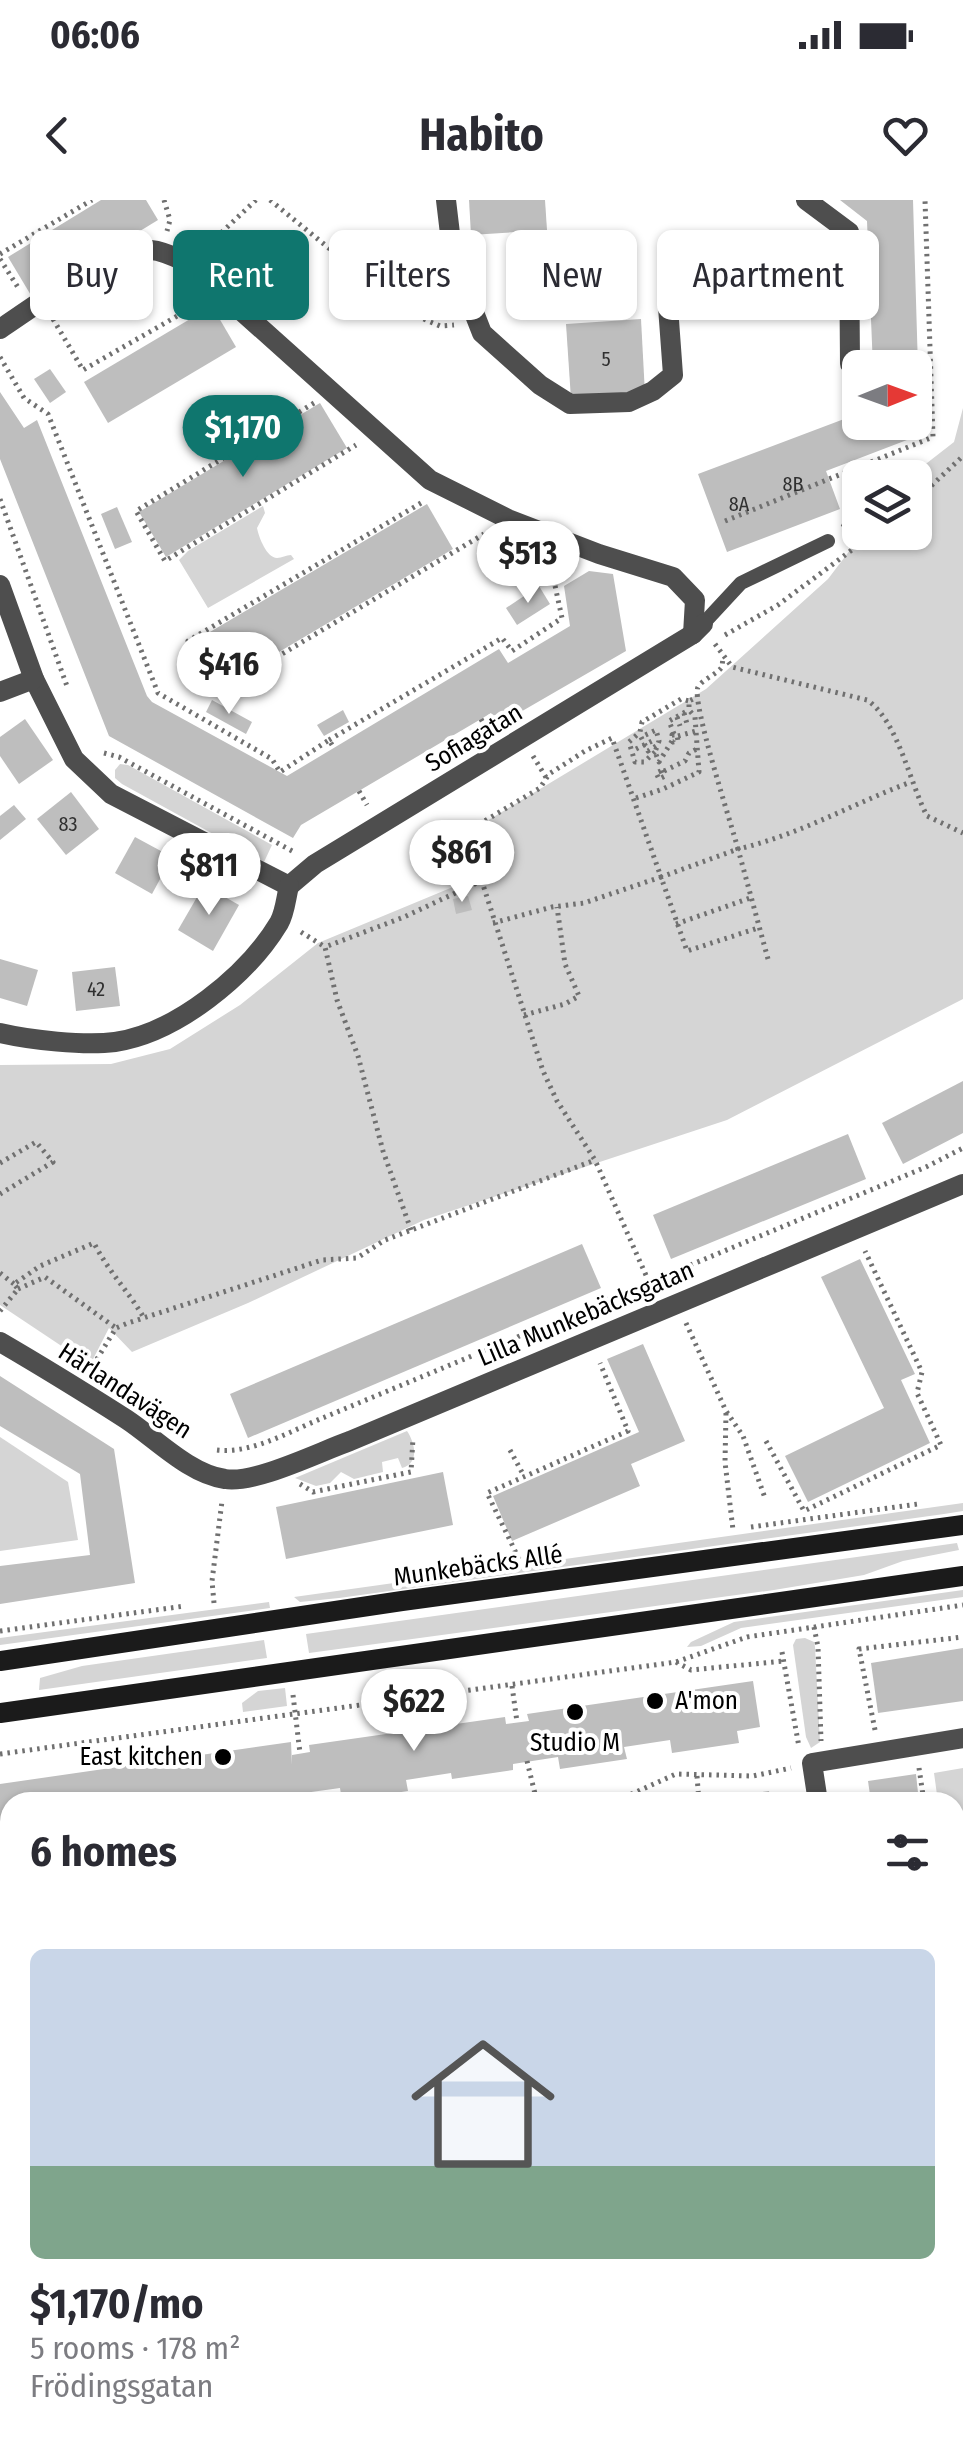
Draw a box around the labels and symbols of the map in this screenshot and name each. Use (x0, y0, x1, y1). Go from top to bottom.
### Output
house number: 5 (601, 347, 611, 371)
north arrow (842, 350, 932, 440)
pin: $1,170 (162, 395, 324, 480)
house number: 8B (783, 472, 804, 496)
house number: 8A (729, 492, 750, 516)
pin: $513 (469, 521, 587, 606)
pin: $416 (170, 632, 288, 717)
street label: Sofiagatan (420, 697, 528, 779)
house number: 83 (58, 812, 78, 836)
pin: $861 (403, 820, 521, 905)
pin: $811 (150, 833, 268, 918)
house number: 42 (87, 977, 105, 1001)
street label: Lilla Munkebäcksgatan (474, 1255, 698, 1373)
street label: Härlandavägen (53, 1337, 197, 1445)
street label: Munkebäcks Allé (391, 1539, 565, 1593)
pin: $622 (355, 1669, 473, 1754)
place label: A'mon (675, 1686, 738, 1716)
marker: A'mon (644, 1690, 666, 1712)
marker: Studio M (564, 1701, 586, 1723)
place label: Studio M (530, 1728, 620, 1758)
place label: East kitchen (80, 1742, 203, 1772)
marker: East kitchen (212, 1746, 234, 1768)

